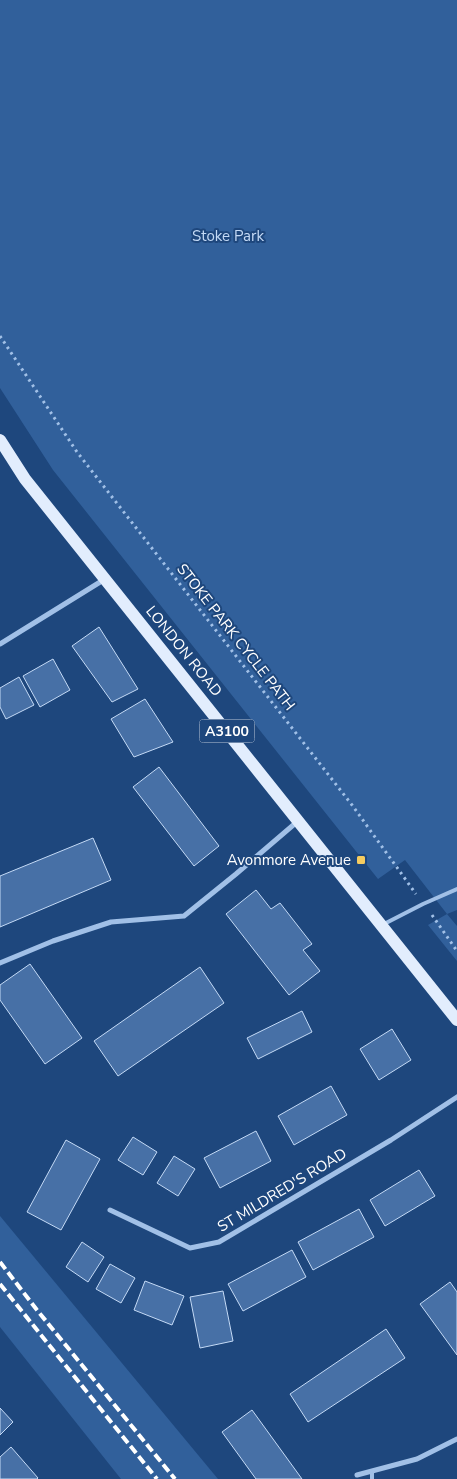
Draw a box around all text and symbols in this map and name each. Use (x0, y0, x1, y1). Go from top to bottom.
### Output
park label: Stoke Park (192, 226, 264, 246)
street label: STOKE PARK CYCLE PATH (172, 559, 300, 715)
street label: LONDON ROAD (141, 602, 227, 700)
road number: A3100 (200, 719, 254, 742)
place label: Avonmore Avenue (227, 850, 351, 870)
marker: Avonmore Avenue (355, 854, 367, 866)
street label: ST MILDRED'S ROAD (214, 1143, 350, 1237)

